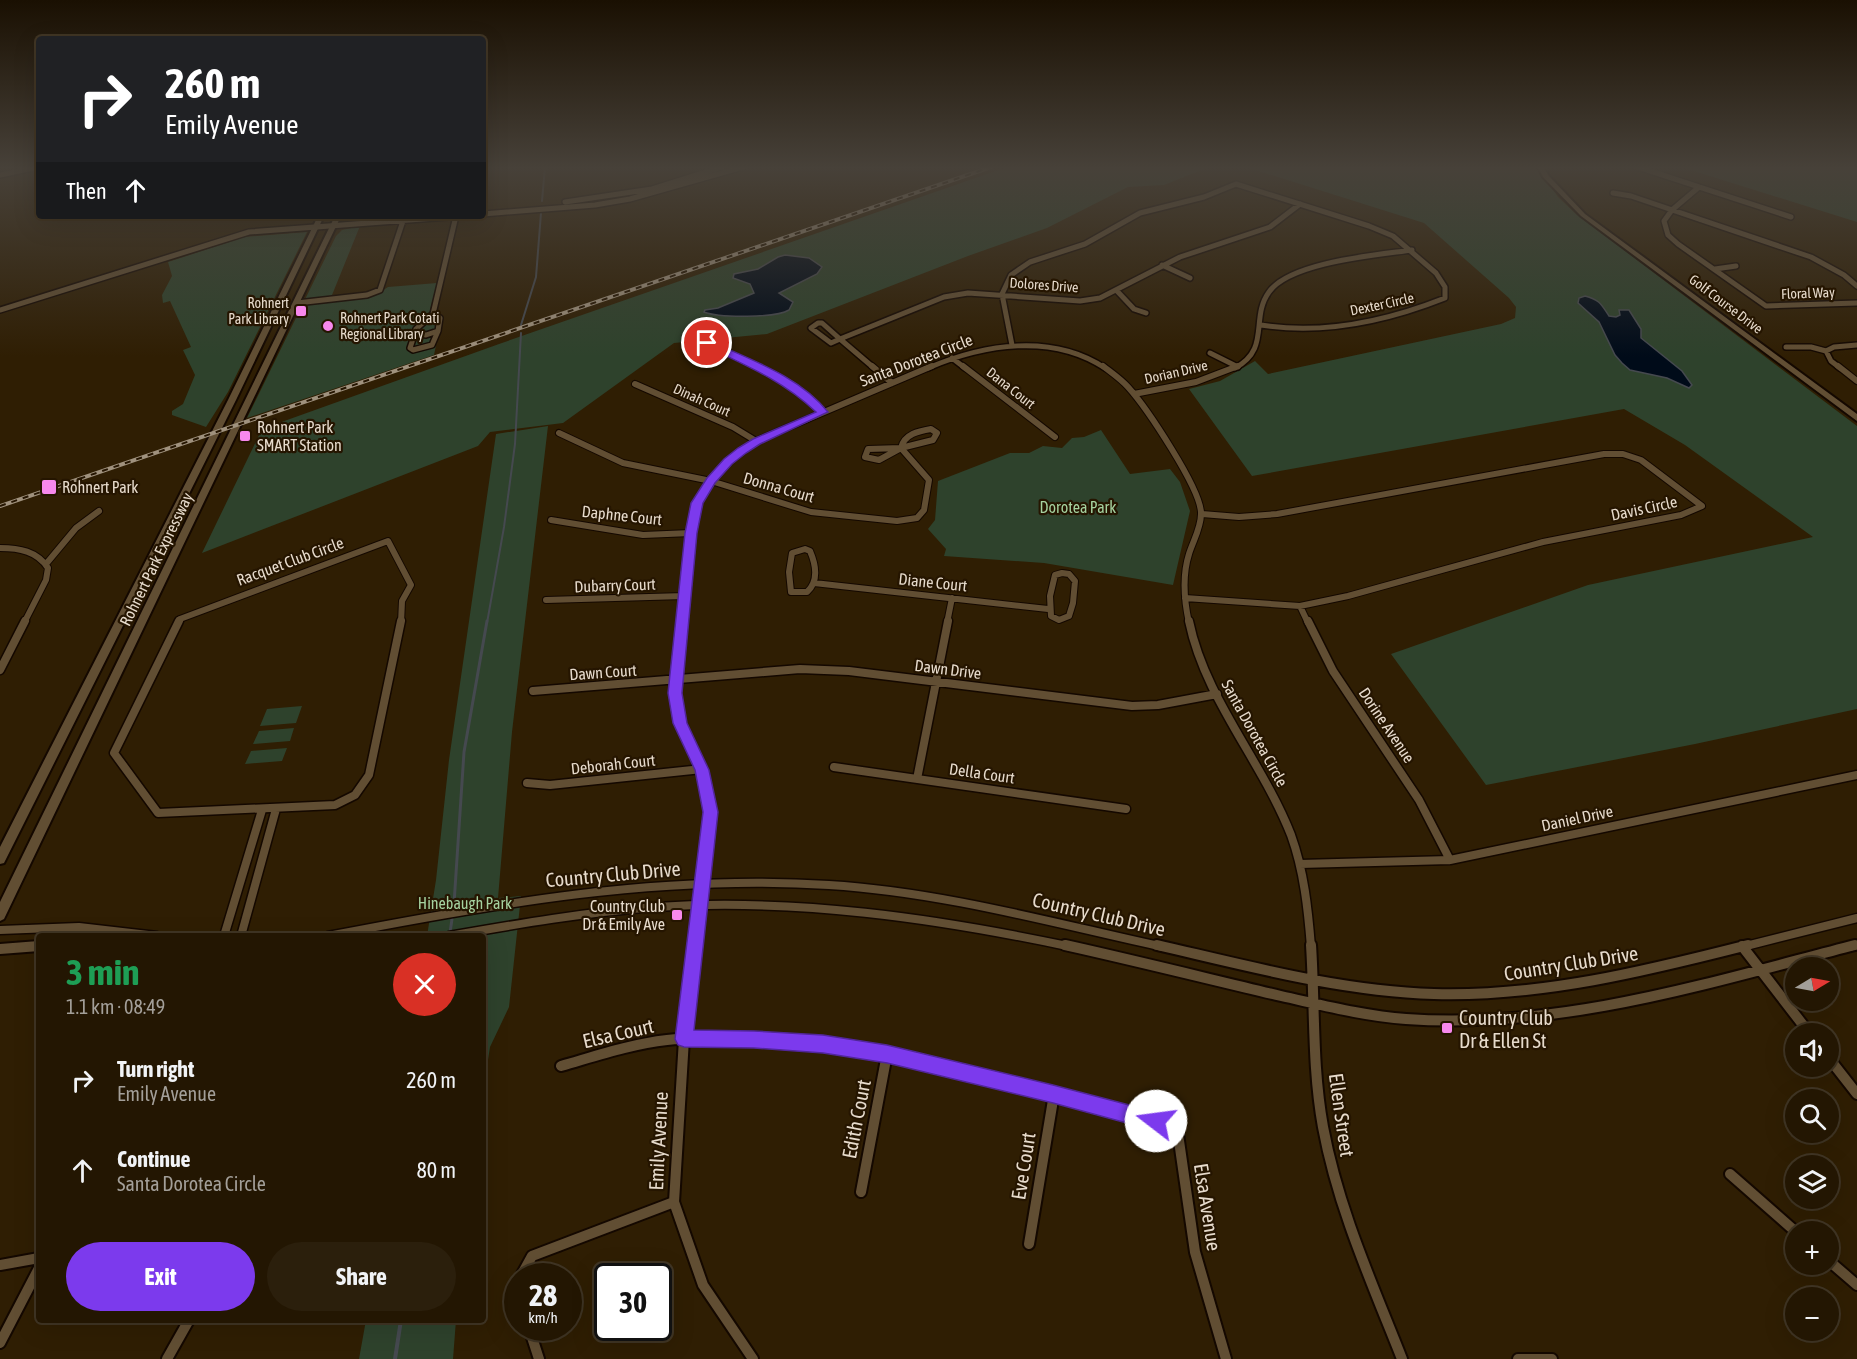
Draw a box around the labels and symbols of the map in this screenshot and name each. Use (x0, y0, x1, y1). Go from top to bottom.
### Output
street label: Golf Course Drive (1686, 271, 1766, 337)
street label: Dolores Drive (1009, 275, 1079, 295)
street label: Floral Way (1781, 284, 1835, 302)
street label: Dexter Circle (1349, 289, 1415, 319)
place label: Rohnert Park Library (228, 295, 289, 327)
marker: Rohnert Park Library (294, 304, 308, 318)
place label: Rohnert Park Cotati Regional Library (340, 310, 439, 342)
pin (681, 317, 732, 368)
marker: Rohnert Park Cotati Regional Library (321, 319, 335, 333)
street label: Santa Dorotea Circle (857, 330, 975, 390)
street label: Dorian Drive (1143, 357, 1209, 387)
street label: Dana Court (984, 364, 1038, 412)
street label: Dinah Court (671, 380, 733, 420)
place label: Rohnert Park SMART Station (257, 418, 342, 454)
marker: Rohnert Park SMART Station (238, 429, 252, 443)
street label: Donna Court (741, 468, 817, 506)
marker: Rohnert Park (40, 478, 58, 496)
place label: Rohnert Park (62, 478, 138, 496)
street label: Rohnert Park Expressway (116, 489, 197, 629)
street label: Davis Circle (1609, 492, 1679, 524)
park label: Dorotea Park (1040, 498, 1116, 516)
street label: Daphne Court (581, 502, 663, 529)
street label: Racquet Club Circle (234, 533, 346, 590)
street label: Diane Court (898, 569, 969, 595)
street label: Dubarry Court (574, 575, 656, 596)
street label: Dawn Drive (914, 656, 982, 682)
street label: Dawn Court (569, 661, 638, 683)
street label: Santa Dorotea Circle (1218, 677, 1292, 789)
street label: Dorine Avenue (1355, 684, 1419, 766)
street label: Deborah Court (570, 751, 656, 777)
street label: Della Court (948, 759, 1016, 787)
street label: Daniel Drive (1540, 802, 1614, 834)
street label: Country Club Drive (545, 857, 681, 891)
street label: Country Club Drive (1030, 888, 1168, 940)
park label: Hinebaugh Park (418, 894, 512, 913)
place label: Country Club Dr & Emily Ave (582, 897, 665, 934)
marker: Country Club Dr & Emily Ave (670, 908, 684, 922)
street label: Country Club Drive (1502, 941, 1640, 985)
north arrow (1785, 957, 1839, 1011)
place label: Country Club Dr & Ellen St (1459, 1006, 1553, 1052)
street label: Elsa Court (580, 1014, 656, 1052)
marker: Country Club Dr & Ellen St (1440, 1021, 1454, 1035)
street label: Ellen Street (1325, 1072, 1359, 1159)
street label: Edith Court (837, 1077, 875, 1161)
position arrow (1124, 1089, 1188, 1153)
street label: Emily Avenue (644, 1091, 672, 1191)
street label: Eve Court (1006, 1130, 1040, 1201)
street label: Elsa Avenue (1190, 1162, 1226, 1252)
speed limit sign: 30 (594, 1263, 672, 1341)

